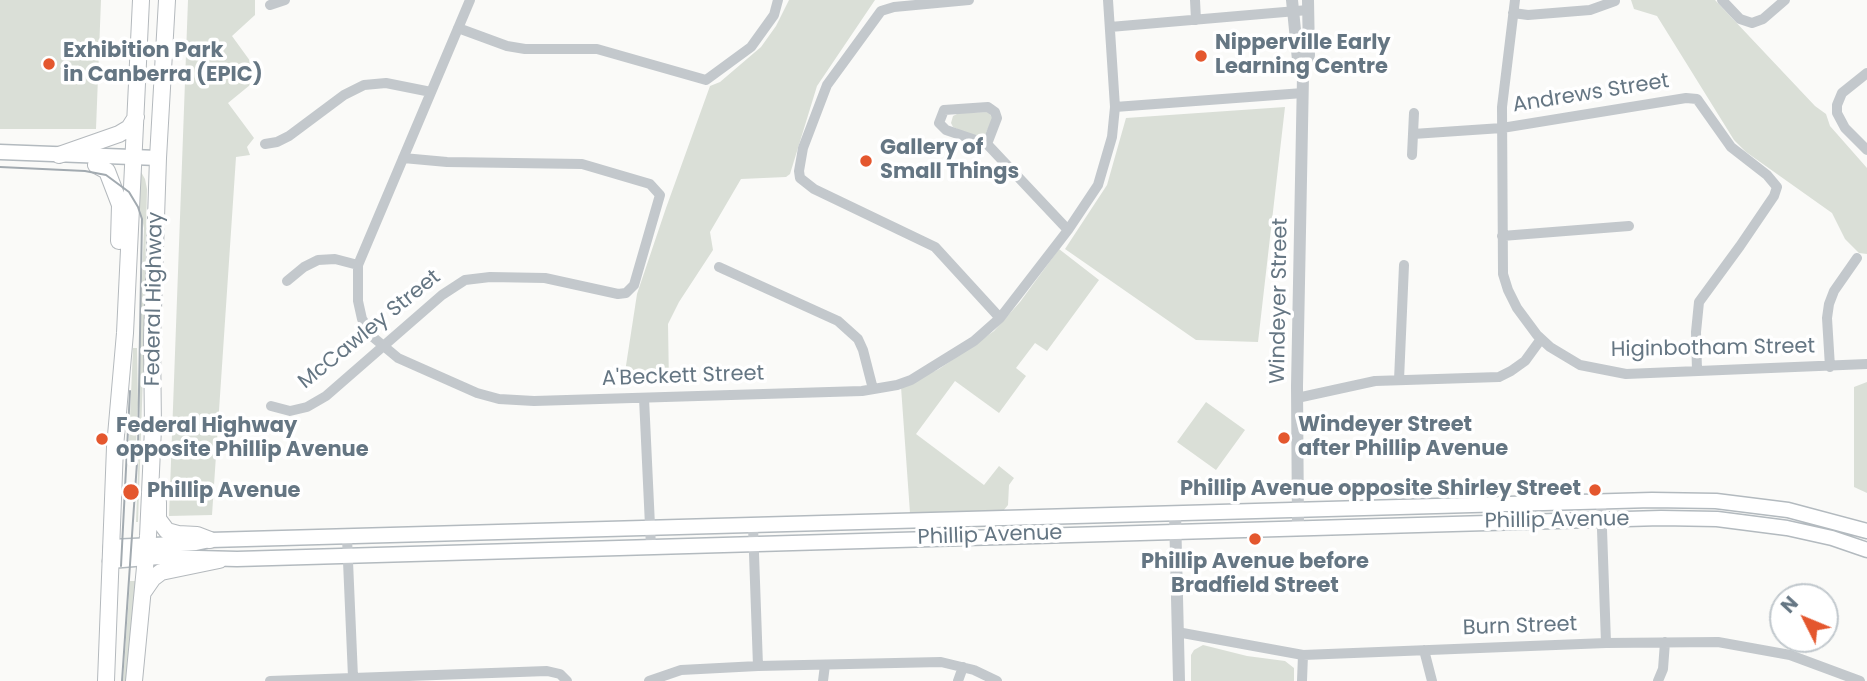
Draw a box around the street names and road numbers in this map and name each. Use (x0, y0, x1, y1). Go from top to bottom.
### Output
street label: Andrews Street (1511, 69, 1671, 119)
street label: Federal Highway (141, 212, 169, 386)
street label: Windeyer Street (1266, 218, 1294, 384)
street label: McCawley Street (294, 265, 446, 395)
street label: Higinbotham Street (1611, 335, 1815, 363)
street label: A'Beckett Street (601, 362, 765, 392)
street label: Phillip Avenue (1484, 507, 1630, 535)
street label: Phillip Avenue (917, 521, 1063, 551)
street label: Burn Street (1462, 612, 1578, 642)

